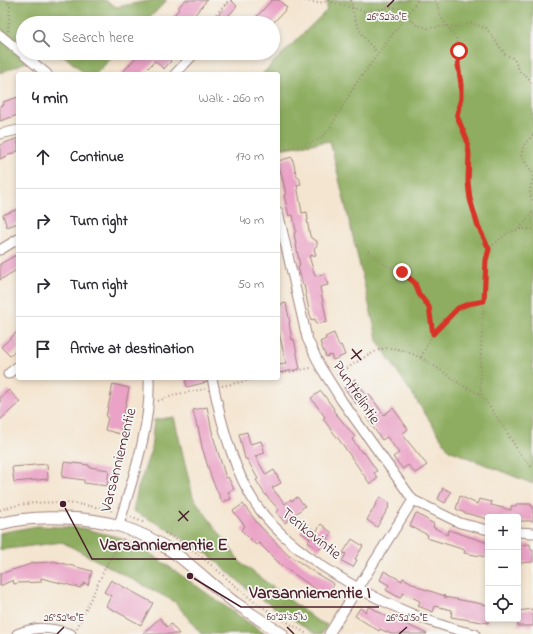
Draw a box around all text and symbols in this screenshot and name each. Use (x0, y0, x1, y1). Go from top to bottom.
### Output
text: 26°52'30"E (367, 10, 407, 25)
search box (16, 16, 280, 60)
icon: search (30, 27, 52, 49)
text: Search here (62, 27, 134, 49)
route start (450, 42, 468, 60)
text: 4 min (32, 86, 68, 111)
text: Walk · 260 m (199, 89, 264, 108)
icon: ahead (32, 146, 54, 168)
text: Continue (70, 146, 124, 168)
text: 170 m (236, 147, 264, 166)
icon: right (32, 210, 54, 232)
text: Turn right (70, 210, 128, 232)
text: 40 m (240, 211, 264, 230)
route end (393, 263, 411, 281)
icon: right (32, 274, 54, 296)
text: Turn right (70, 274, 128, 296)
text: 50 m (238, 275, 264, 294)
icon: arrive (32, 338, 54, 360)
text: Arrive at destination (70, 338, 194, 360)
street label: Punttelintie (326, 356, 387, 430)
street label: Varsanniementie (94, 405, 144, 516)
street label: Terikovintie (276, 502, 347, 566)
map controls (485, 514, 521, 622)
button: + (485, 514, 521, 550)
callout: Varsanniementie E (92, 530, 236, 559)
text: Varsanniementie E (99, 533, 228, 558)
button: − (485, 550, 521, 586)
callout: Varsanniementie I (241, 578, 379, 607)
text: Varsanniementie I (248, 581, 371, 606)
button: locate (485, 586, 521, 622)
text: 60°27'35"N (267, 610, 307, 625)
text: 26°52'40"E (44, 611, 84, 626)
text: 26°52'50"E (386, 611, 428, 626)

